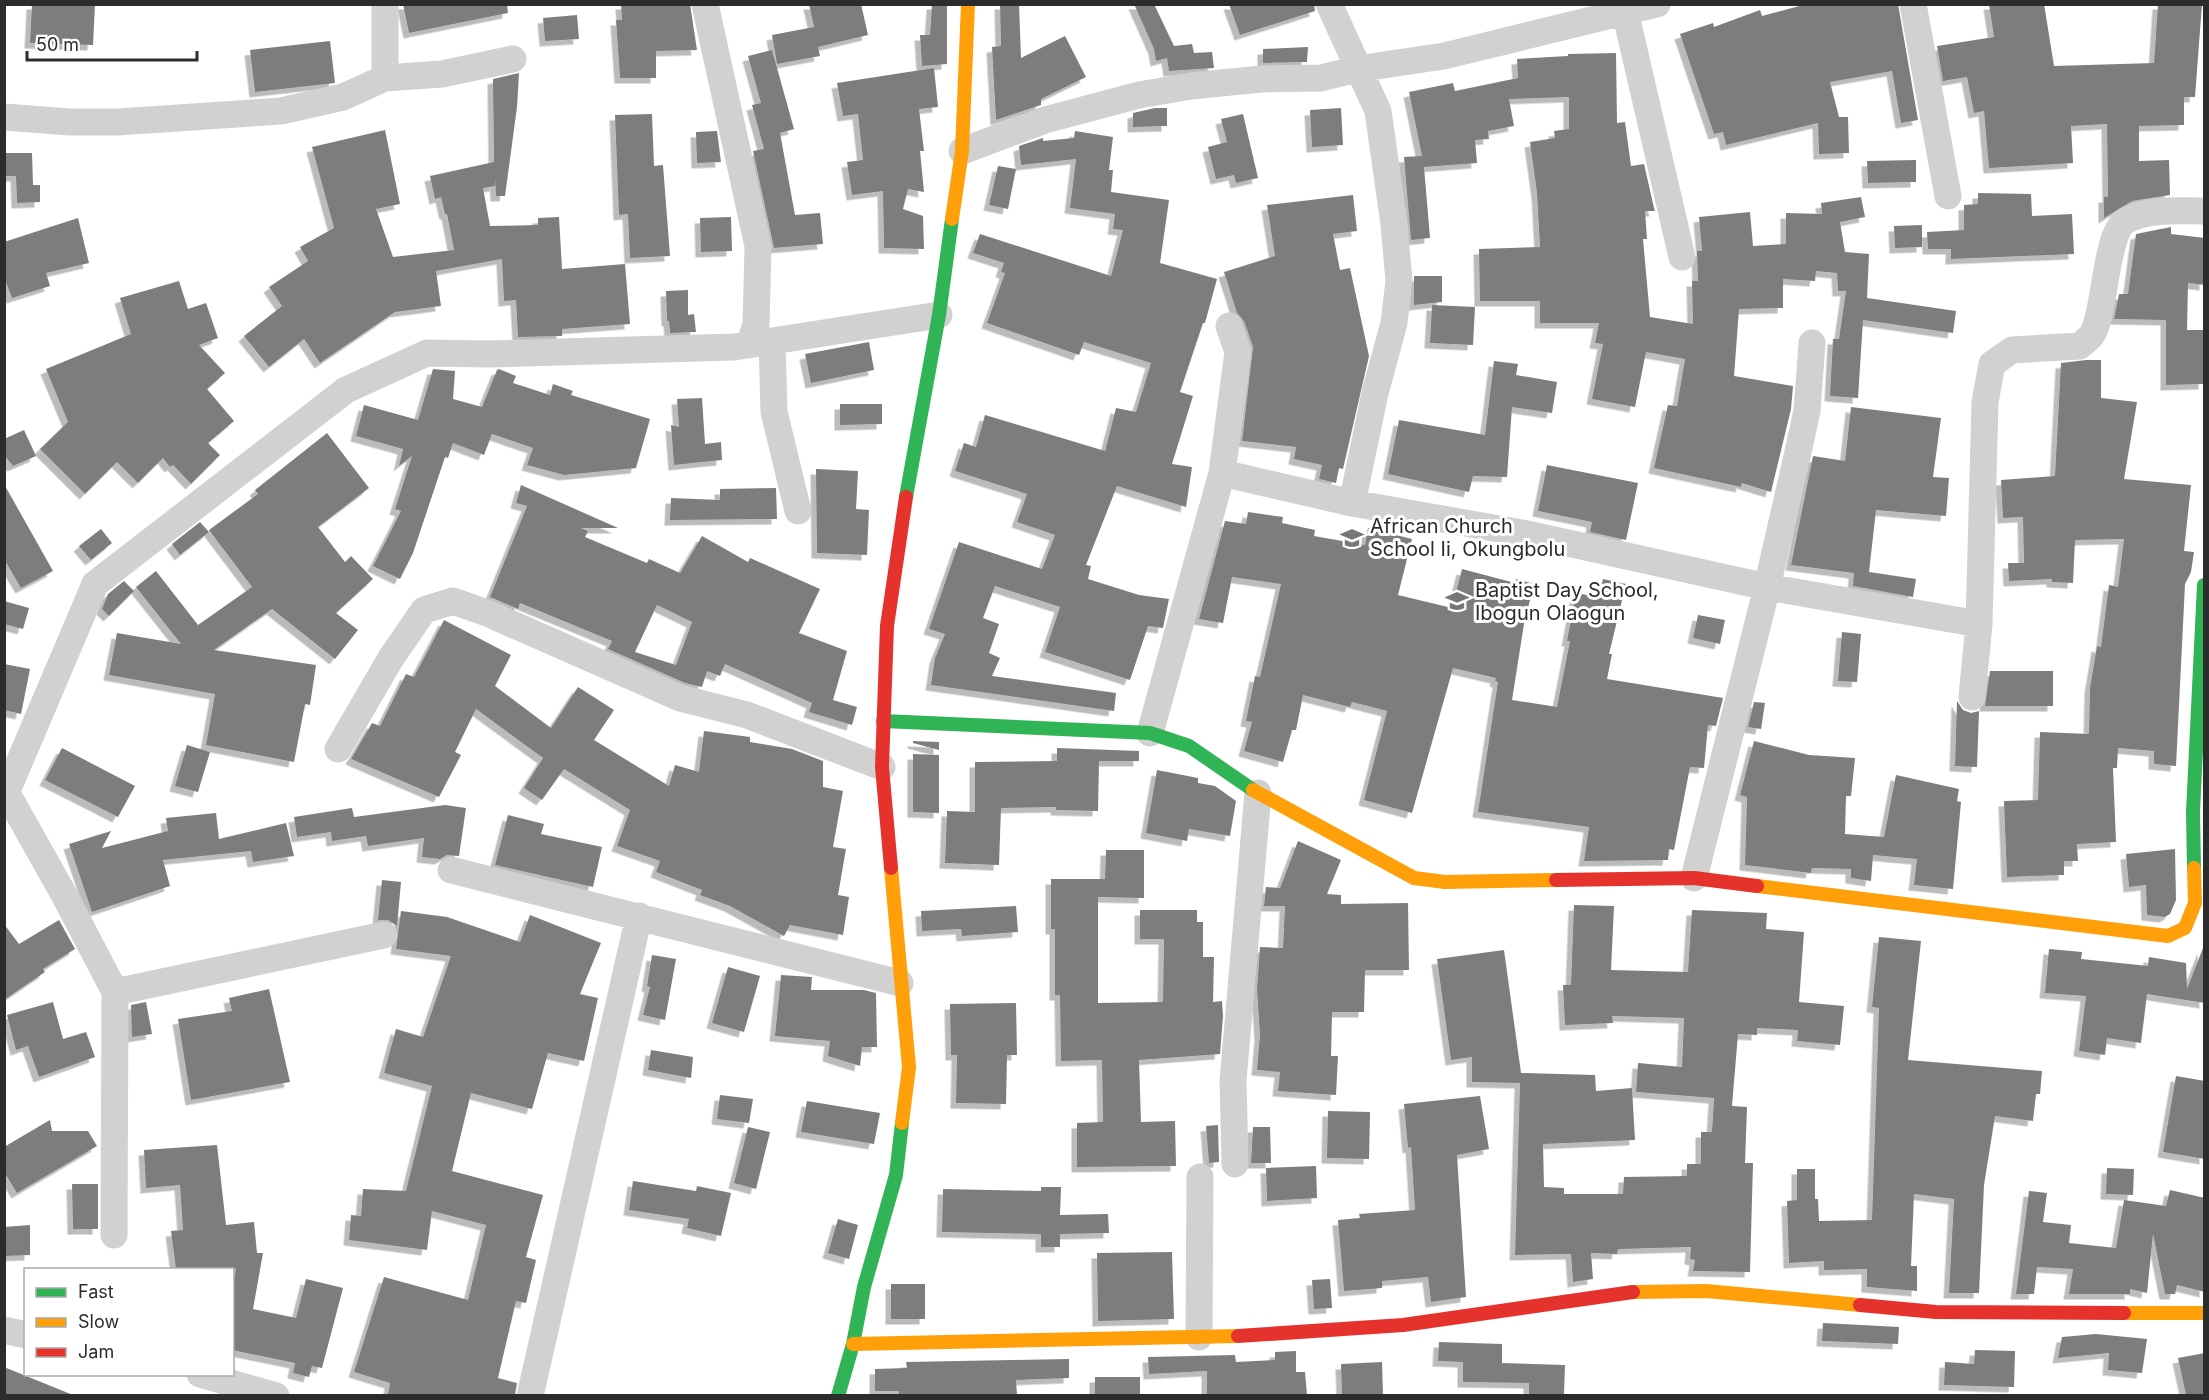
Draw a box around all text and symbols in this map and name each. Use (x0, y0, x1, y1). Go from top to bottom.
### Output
scale bar (27, 24, 196, 62)
text: 50 m (36, 34, 79, 55)
place label: African Church School Ii, Okungbolu (1370, 514, 1565, 561)
school or university icon: African Church School Ii, Okungbolu (1339, 525, 1365, 551)
place label: Baptist Day School, Ibogun Olaogun (1475, 578, 1659, 625)
school or university icon: Baptist Day School, Ibogun Olaogun (1444, 588, 1470, 614)
legend (24, 1268, 234, 1376)
text: Fast (78, 1281, 114, 1302)
text: Slow (78, 1311, 119, 1332)
text: Jam (78, 1341, 114, 1362)

